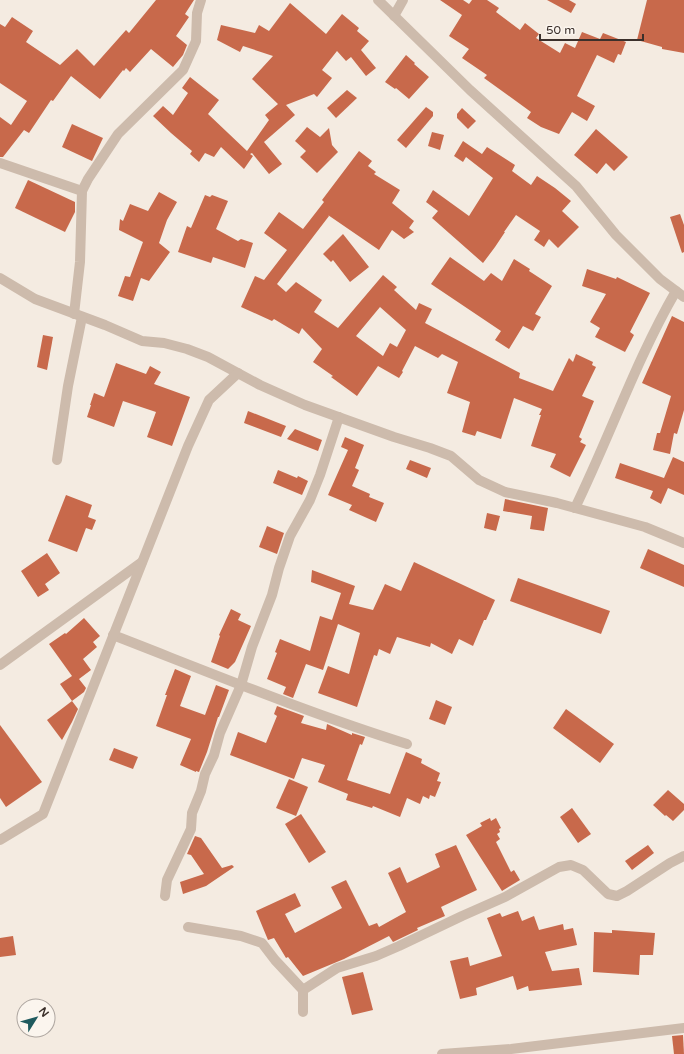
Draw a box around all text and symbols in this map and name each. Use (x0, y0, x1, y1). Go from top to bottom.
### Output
scale bar (540, 16, 643, 42)
text: 50 m (546, 23, 575, 37)
north arrow (16, 998, 56, 1038)
text: N (36, 1005, 51, 1020)

